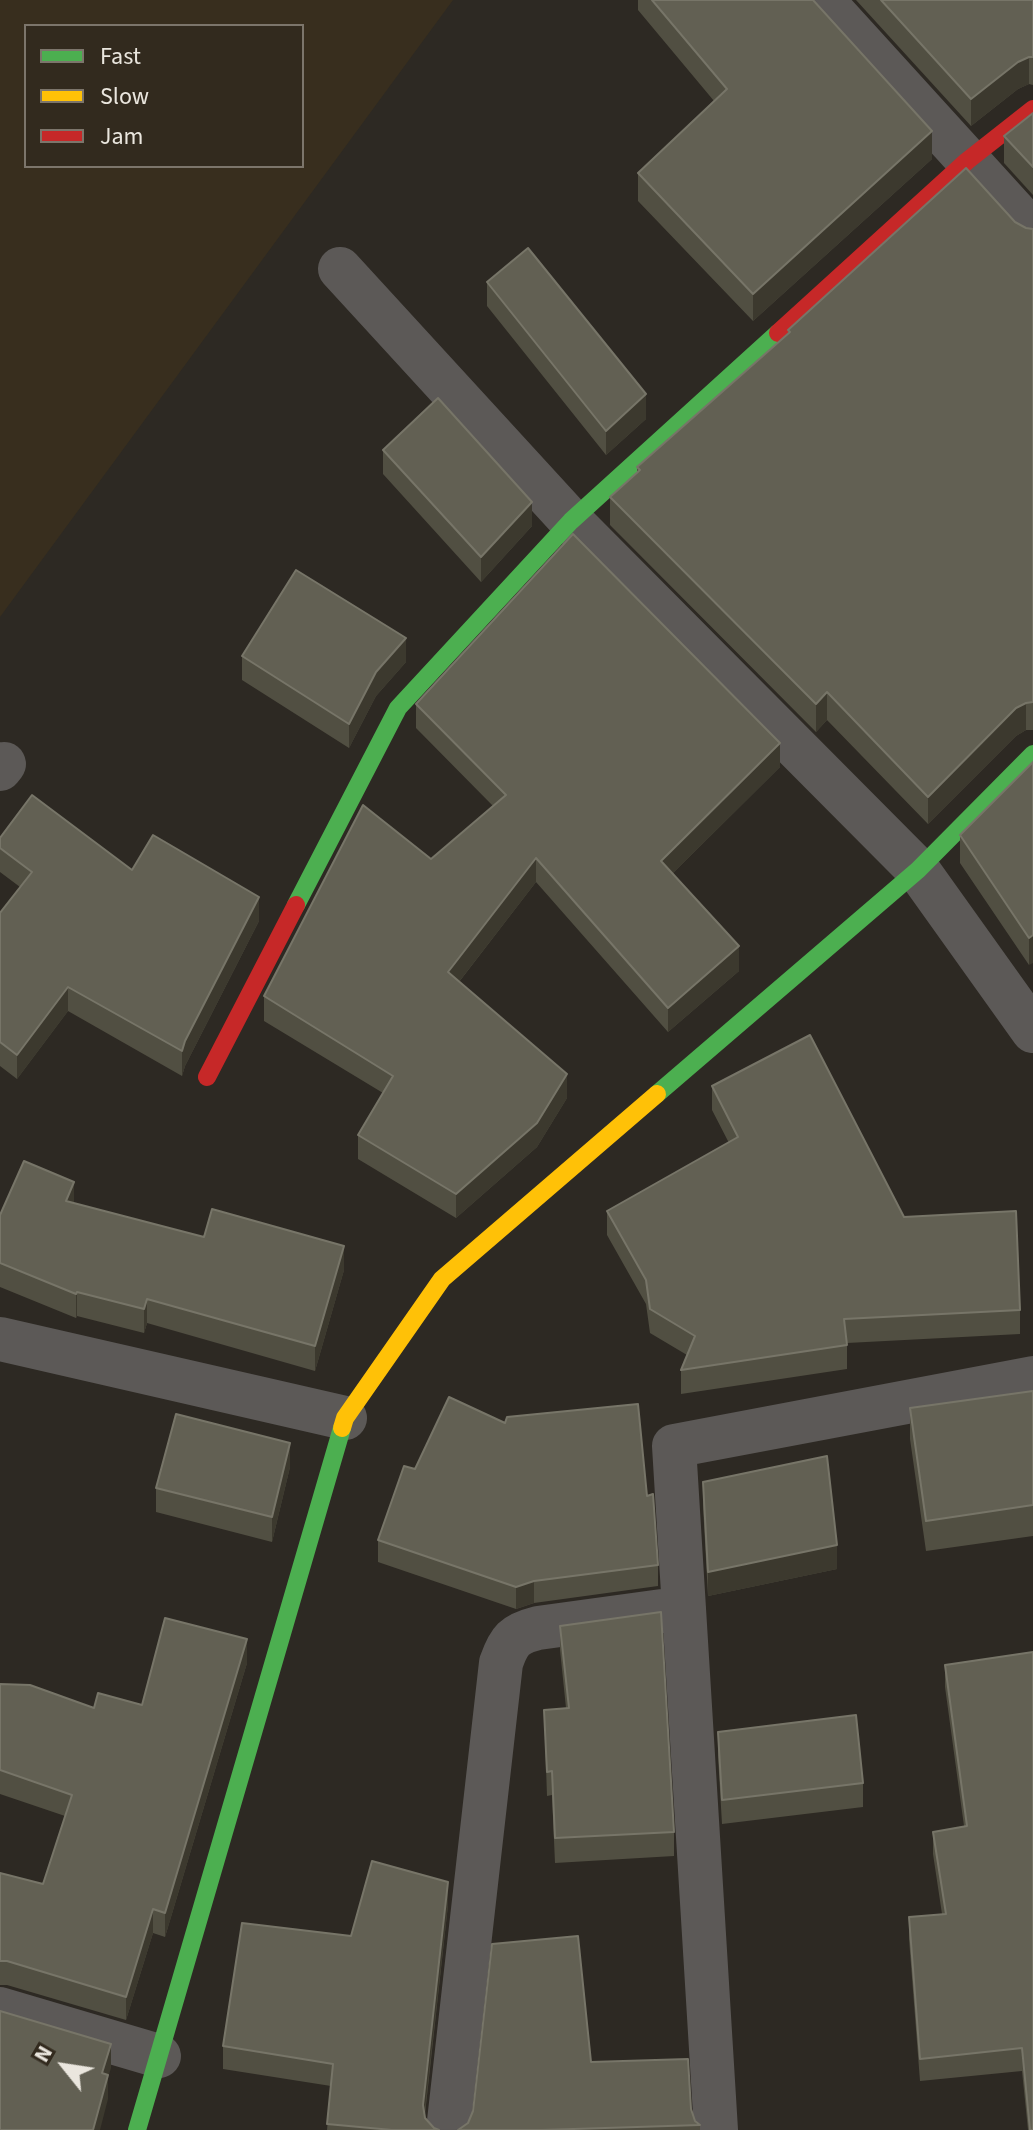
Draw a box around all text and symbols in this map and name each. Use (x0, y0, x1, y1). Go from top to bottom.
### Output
legend (24, 24, 304, 168)
text: Fast (100, 39, 141, 74)
text: Slow (100, 79, 149, 114)
text: Jam (100, 119, 144, 154)
north arrow (24, 2026, 104, 2106)
text: N (26, 2040, 61, 2068)

